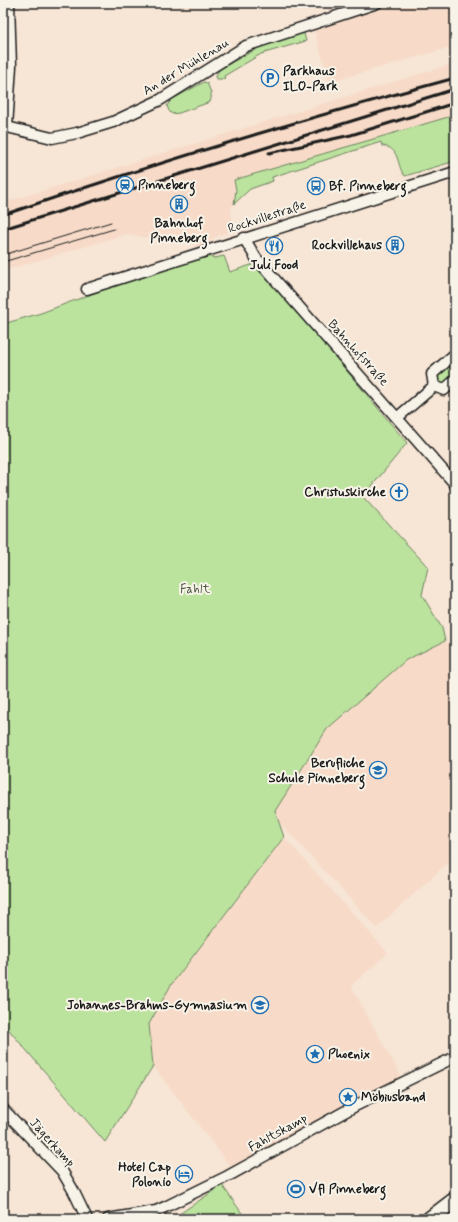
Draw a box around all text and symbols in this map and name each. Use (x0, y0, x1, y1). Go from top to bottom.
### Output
street label: An der Mühlenau (140, 35, 232, 99)
place label: Parkhaus ILO-Park (283, 63, 339, 95)
parking icon: Parkhaus ILO-Park (260, 68, 280, 88)
station icon: Pinneberg (115, 175, 135, 195)
bus stop icon: Bf. Pinneberg (306, 176, 326, 196)
place label: Pinneberg (138, 177, 195, 197)
place label: Bf. Pinneberg (329, 178, 407, 198)
building icon: Bahnhof Pinneberg (169, 194, 189, 214)
street label: Rockvillestraße (226, 196, 308, 238)
place label: Bahnhof Pinneberg (150, 215, 208, 250)
building icon: Rockvillehaus (385, 235, 405, 255)
restaurant icon: Juli Food (264, 236, 284, 256)
place label: Rockvillehaus (312, 237, 382, 254)
place label: Juli Food (250, 257, 299, 274)
street label: Bahnhofstraße (324, 316, 392, 390)
church icon: Christuskirche (389, 482, 409, 502)
place label: Christuskirche (304, 484, 387, 501)
park label: Fahlt (180, 581, 210, 598)
place label: Berufliche Schule Pinneberg (269, 755, 366, 790)
school or university icon: Berufliche Schule Pinneberg (368, 760, 388, 780)
school or university icon: Johannes-Brahms-Gymnasium (250, 995, 270, 1015)
place label: Johannes-Brahms-Gymnasium (67, 997, 247, 1014)
place icon: Phoenix (305, 1044, 325, 1064)
place label: Phoenix (328, 1046, 370, 1063)
place icon: Möbiusband (338, 1087, 358, 1107)
place label: Möbiusband (361, 1089, 426, 1106)
street label: Fahltskamp (246, 1110, 311, 1156)
street label: Jägerkamp (25, 1115, 79, 1171)
place label: Hotel Cap Polonio (118, 1159, 171, 1191)
hotel icon: Hotel Cap Polonio (174, 1164, 194, 1184)
sports icon: Vfl Pinneberg (286, 1179, 306, 1199)
place label: Vfl Pinneberg (309, 1181, 386, 1201)

